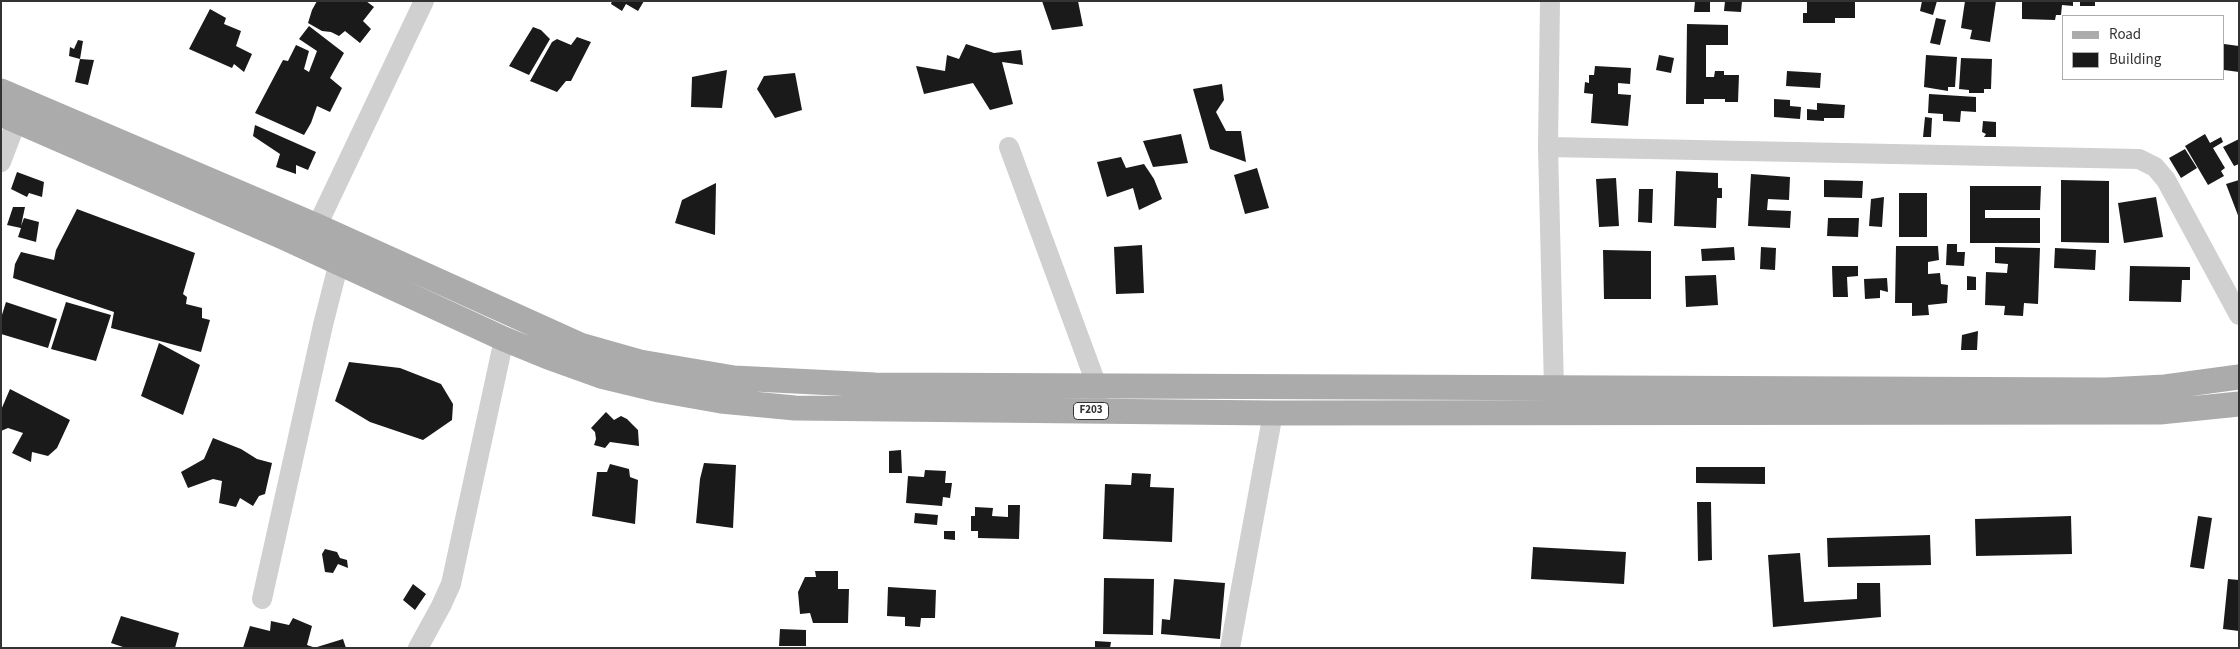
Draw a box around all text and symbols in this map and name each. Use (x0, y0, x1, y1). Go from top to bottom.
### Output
legend (2062, 15, 2225, 80)
text: Road (2109, 24, 2141, 45)
text: Building (2109, 49, 2161, 70)
road number: F203 (1074, 402, 1108, 420)

